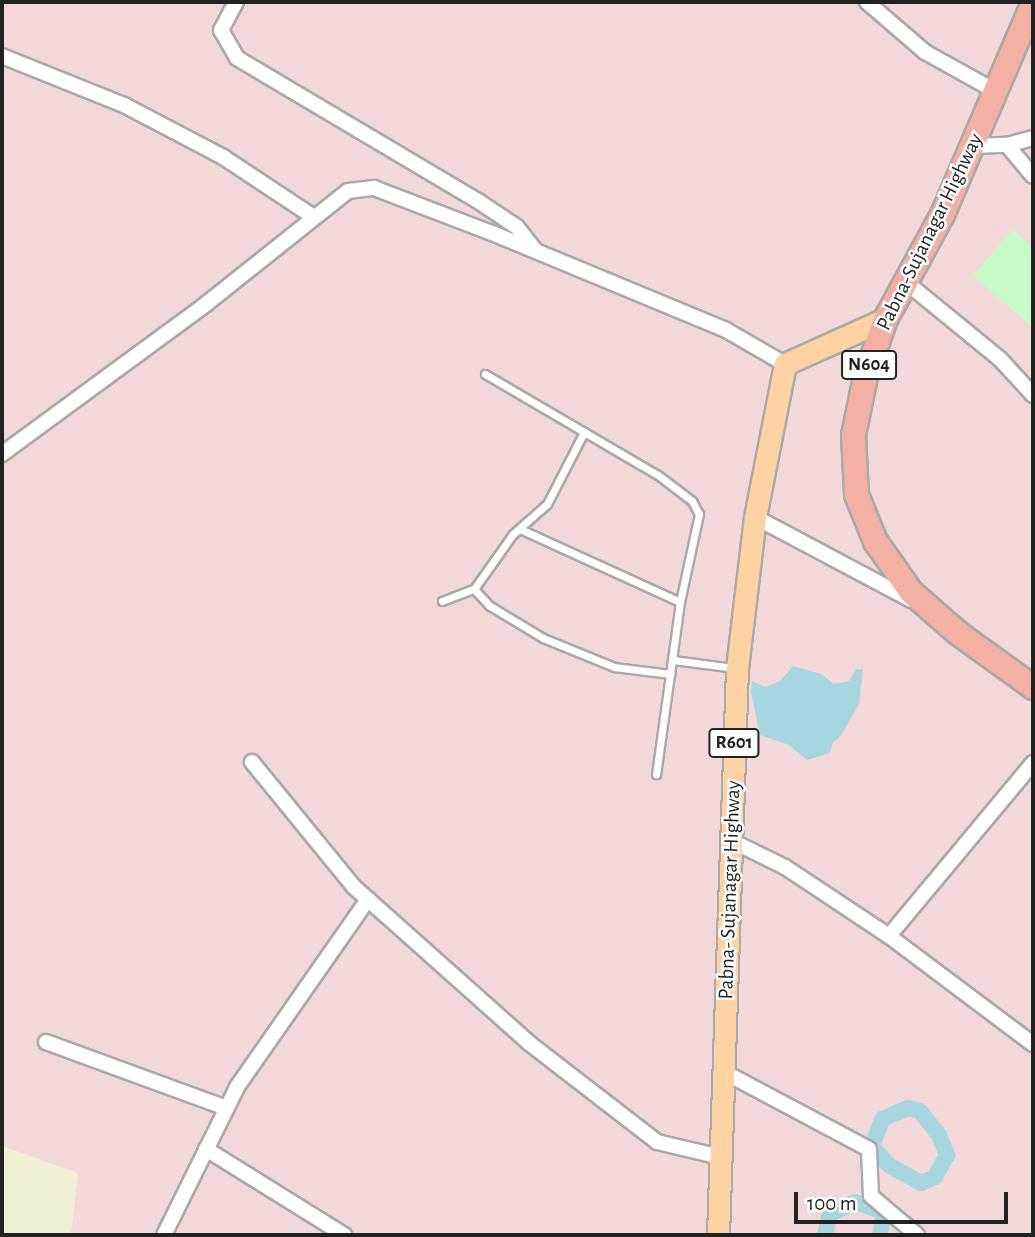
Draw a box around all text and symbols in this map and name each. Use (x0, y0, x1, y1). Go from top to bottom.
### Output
street label: Pabna-Sujanagar Highway (871, 129, 989, 335)
road number: N604 (841, 350, 897, 380)
road number: R601 (708, 728, 760, 758)
street label: Pabna- Sujanagar Highway (714, 780, 746, 1000)
scale bar (797, 1178, 1010, 1222)
text: 100 m (807, 1193, 857, 1214)

